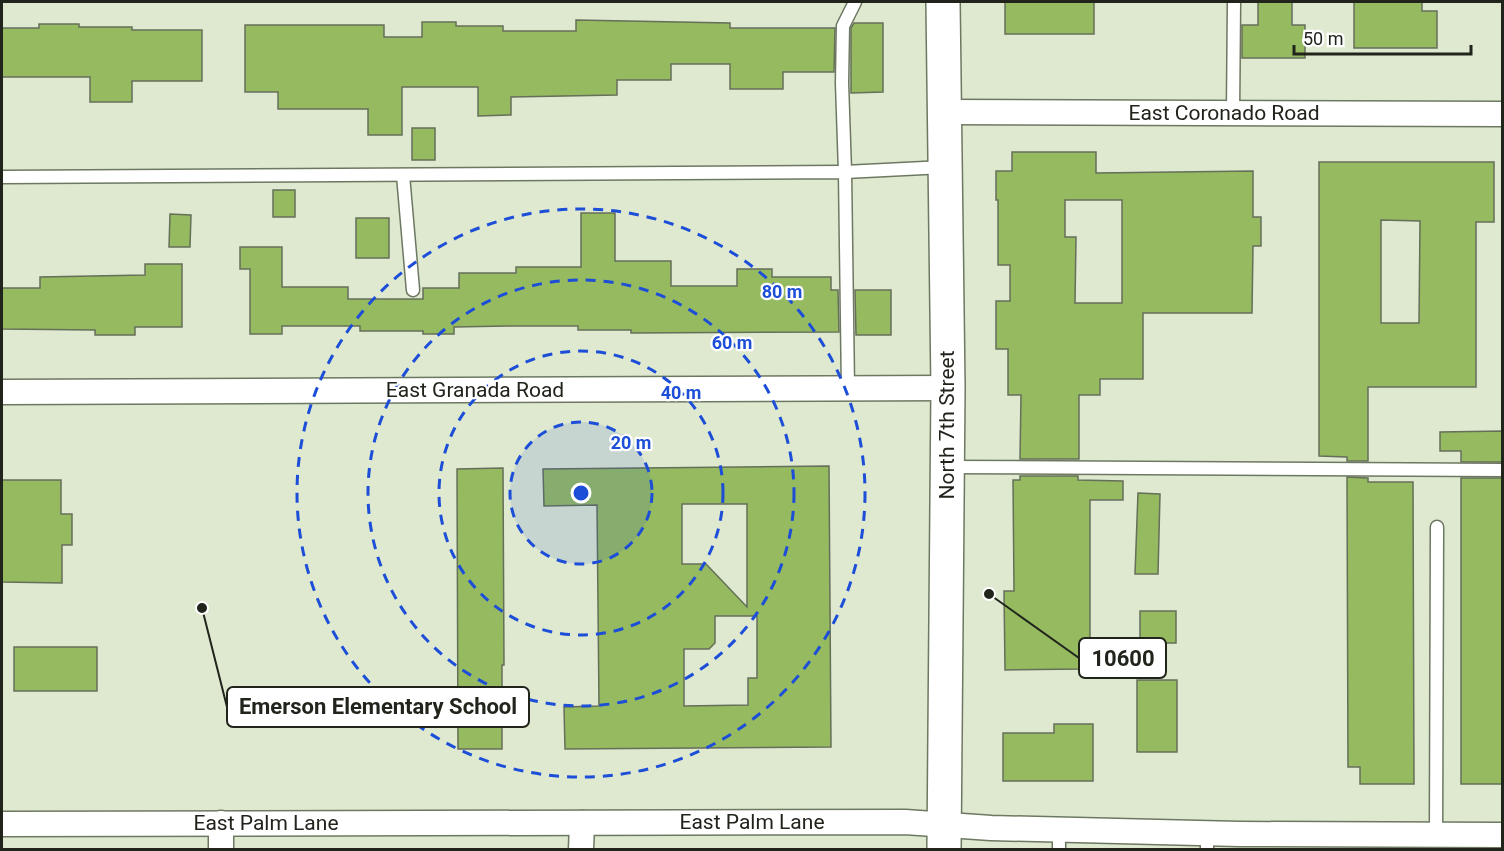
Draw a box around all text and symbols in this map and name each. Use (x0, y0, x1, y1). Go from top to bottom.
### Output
scale bar (1294, 18, 1471, 56)
text: 50 m (1303, 28, 1343, 49)
street label: East Coronado Road (1128, 101, 1320, 125)
text: 80 m (762, 281, 802, 302)
text: 60 m (712, 332, 752, 353)
street label: North 7th Street (935, 350, 959, 500)
street label: East Granada Road (386, 378, 564, 402)
text: 40 m (661, 382, 701, 403)
text: 20 m (611, 432, 651, 453)
centre of rings (571, 483, 591, 503)
callout: 10600 (1079, 638, 1166, 678)
text: 10600 (1091, 646, 1155, 671)
callout: Emerson Elementary School (227, 687, 529, 727)
text: Emerson Elementary School (239, 694, 517, 719)
street label: East Palm Lane (679, 810, 825, 834)
street label: East Palm Lane (193, 811, 339, 835)

